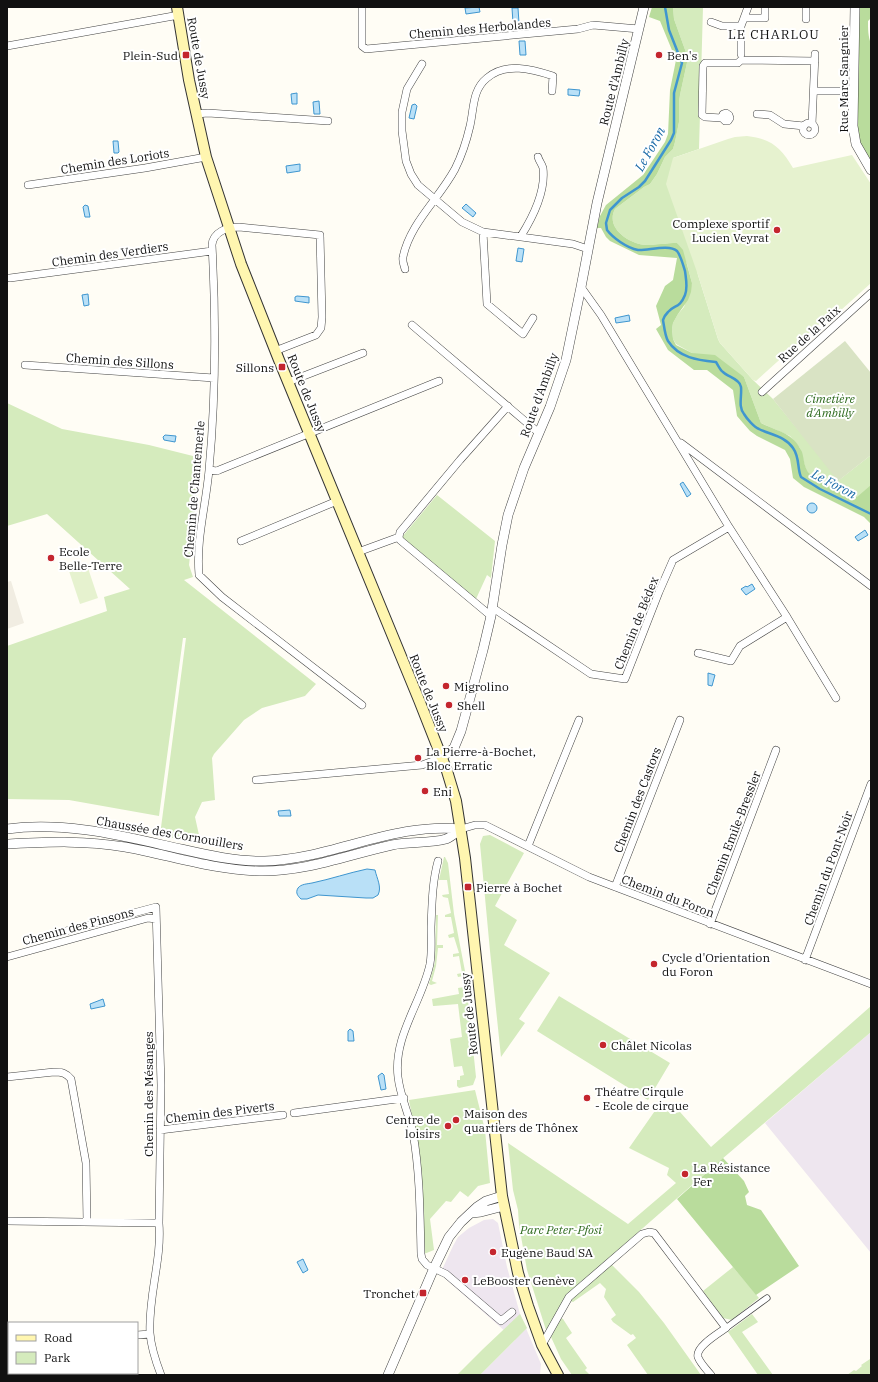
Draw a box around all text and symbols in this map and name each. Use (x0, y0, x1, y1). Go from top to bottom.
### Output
street label: Chemin des Herbolandes (408, 14, 552, 42)
street label: Route de Jussy (184, 16, 214, 101)
street label: Rue Marc Sangnier (836, 25, 851, 132)
district label: LE CHARLOU (728, 26, 820, 43)
street label: Route d'Ambilly (596, 36, 632, 127)
place label: Plein-Sud (123, 48, 178, 63)
place label: Ben's (667, 48, 698, 63)
marker: Plein-Sud (181, 50, 191, 60)
marker: Ben's (654, 50, 664, 60)
water label: Le Foron (630, 123, 669, 175)
street label: Chemin des Loriots (60, 145, 170, 177)
place label: Complexe sportif Lucien Veyrat (672, 216, 770, 245)
marker: Complexe sportif Lucien Veyrat (772, 225, 782, 235)
street label: Chemin des Verdiers (51, 238, 169, 270)
street label: Rue de la Paix (775, 302, 843, 366)
street label: Chemin des Sillons (66, 350, 175, 372)
street label: Route d'Ambilly (517, 350, 561, 439)
street label: Route de Jussy (285, 352, 330, 435)
place label: Sillons (236, 360, 274, 375)
marker: Sillons (277, 362, 287, 372)
park label: Cimetière d'Ambilly (805, 391, 856, 420)
street label: Chemin de Chantemerle (181, 420, 207, 558)
water label: Le Foron (808, 465, 860, 503)
place label: Ecole Belle-Terre (59, 544, 122, 573)
marker: Ecole Belle-Terre (46, 553, 56, 563)
street label: Chemin de Bédex (611, 574, 662, 672)
street label: Route de Jussy (407, 652, 452, 735)
place label: Migrolino (454, 679, 509, 694)
marker: Migrolino (441, 681, 451, 691)
place label: Shell (457, 698, 486, 713)
marker: Shell (444, 700, 454, 710)
place label: La Pierre-à-Bochet, Bloc Erratic (426, 744, 536, 773)
street label: Chemin des Castors (610, 745, 664, 855)
marker: La Pierre-à-Bochet, Bloc Erratic (413, 753, 423, 763)
street label: Chemin Emile-Bressler (702, 768, 764, 897)
place label: Eni (433, 784, 452, 799)
marker: Eni (420, 786, 430, 796)
street label: Chemin du Pont-Noir (800, 808, 856, 927)
street label: Chaussée des Cornouillers (95, 813, 245, 853)
street label: Chemin du Foron (619, 871, 717, 921)
place label: Pierre à Bochet (476, 880, 562, 895)
marker: Pierre à Bochet (463, 882, 473, 892)
street label: Chemin des Pinsons (21, 904, 136, 948)
place label: Cycle d'Orientation du Foron (662, 950, 770, 979)
marker: Cycle d'Orientation du Foron (649, 959, 659, 969)
street label: Route de Jussy (457, 971, 481, 1056)
street label: Chemin des Mésanges (141, 1031, 156, 1157)
place label: Châlet Nicolas (611, 1038, 692, 1053)
marker: Châlet Nicolas (598, 1040, 608, 1050)
place label: Théatre Cirqule - Ecole de cirque (595, 1084, 689, 1113)
marker: Théatre Cirqule - Ecole de cirque (582, 1093, 592, 1103)
street label: Chemin des Piverts (165, 1098, 275, 1126)
place label: Maison des quartiers de Thônex (464, 1106, 579, 1135)
place label: Centre de loisirs (386, 1112, 440, 1141)
marker: Maison des quartiers de Thônex (451, 1115, 461, 1125)
marker: Centre de loisirs (443, 1121, 453, 1131)
place label: La Résistance Fer (693, 1160, 770, 1189)
marker: La Résistance Fer (680, 1169, 690, 1179)
park label: Parc Peter-Pfosi (519, 1222, 602, 1237)
place label: Eugène Baud SA (501, 1245, 594, 1260)
marker: Eugène Baud SA (488, 1247, 498, 1257)
place label: LeBooster Genève (473, 1273, 575, 1288)
marker: LeBooster Genève (460, 1275, 470, 1285)
place label: Tronchet (363, 1286, 415, 1301)
marker: Tronchet (418, 1288, 428, 1298)
legend (8, 1322, 138, 1374)
text: Road (44, 1330, 73, 1345)
text: Park (44, 1350, 70, 1365)

